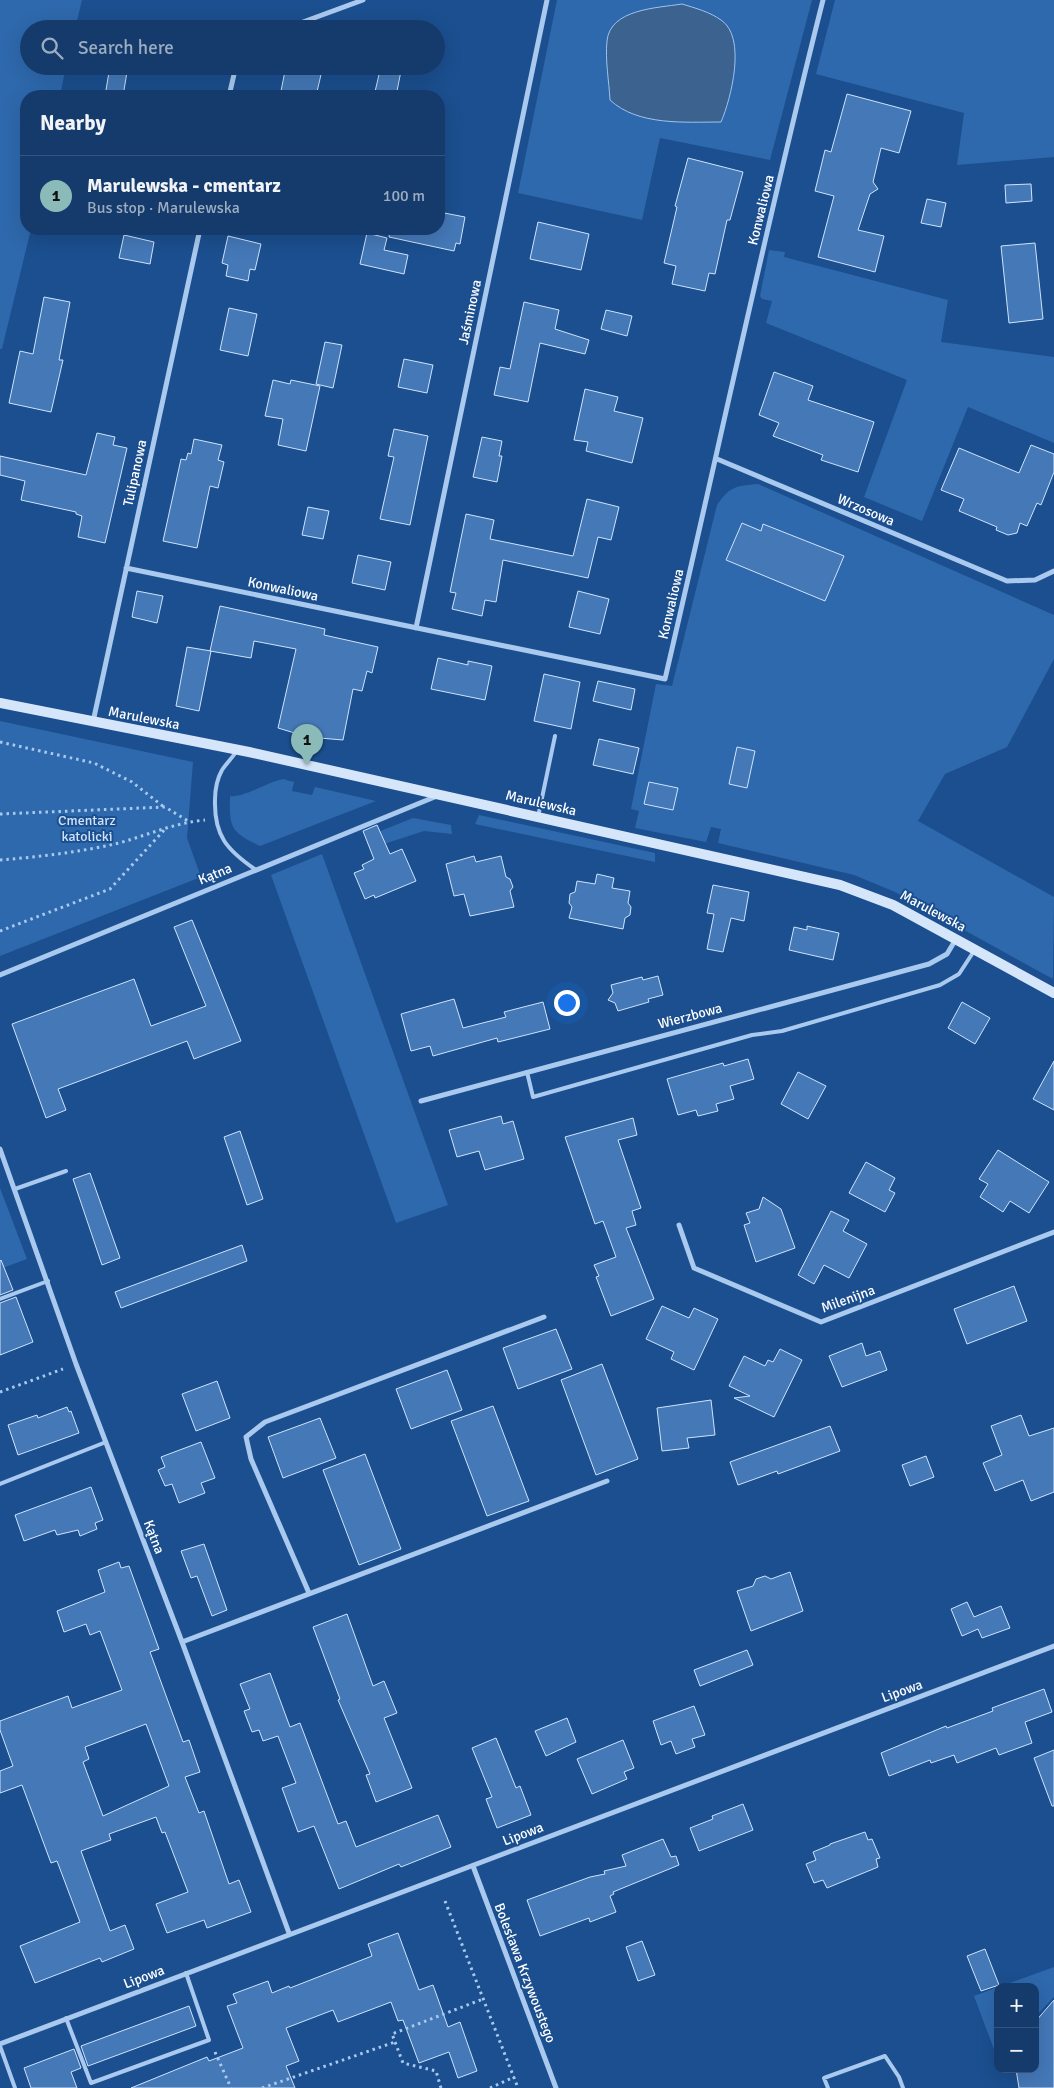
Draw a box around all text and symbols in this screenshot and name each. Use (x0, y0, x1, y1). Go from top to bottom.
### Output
search box (20, 20, 445, 75)
icon: search (38, 34, 66, 62)
text: Search here (78, 36, 174, 60)
text: Nearby (40, 110, 106, 136)
street label: Konwaliowa (744, 173, 778, 247)
text: Marulewska - cmentarz (87, 174, 281, 198)
text: 1 (52, 186, 60, 206)
text: 100 m (383, 186, 425, 206)
text: Bus stop · Marulewska (87, 198, 240, 218)
street label: Jaśminowa (455, 278, 485, 346)
street label: Tulipanowa (120, 438, 150, 508)
street label: Wrzosowa (835, 490, 897, 530)
street label: Konwaliowa (655, 567, 687, 641)
street label: Konwaliowa (246, 573, 320, 605)
street label: Marulewska (107, 703, 181, 733)
pin: 1 (291, 724, 323, 765)
street label: Marulewska (504, 787, 578, 819)
park label: Cmentarz katolicki (58, 812, 116, 845)
street label: Kątna (196, 860, 234, 888)
street label: Marulewska (897, 887, 969, 935)
your location (554, 990, 580, 1016)
street label: Wierzbowa (656, 999, 724, 1033)
street label: Milenijna (819, 1281, 877, 1317)
street label: Kątna (140, 1518, 168, 1556)
street label: Lipowa (879, 1676, 925, 1706)
street label: Lipowa (500, 1818, 546, 1850)
street label: Bolesława Krzywoustego (490, 1901, 560, 2045)
street label: Lipowa (121, 1961, 167, 1993)
map controls (994, 1983, 1039, 2073)
button: + (994, 1983, 1039, 2028)
button: − (994, 2028, 1039, 2073)

